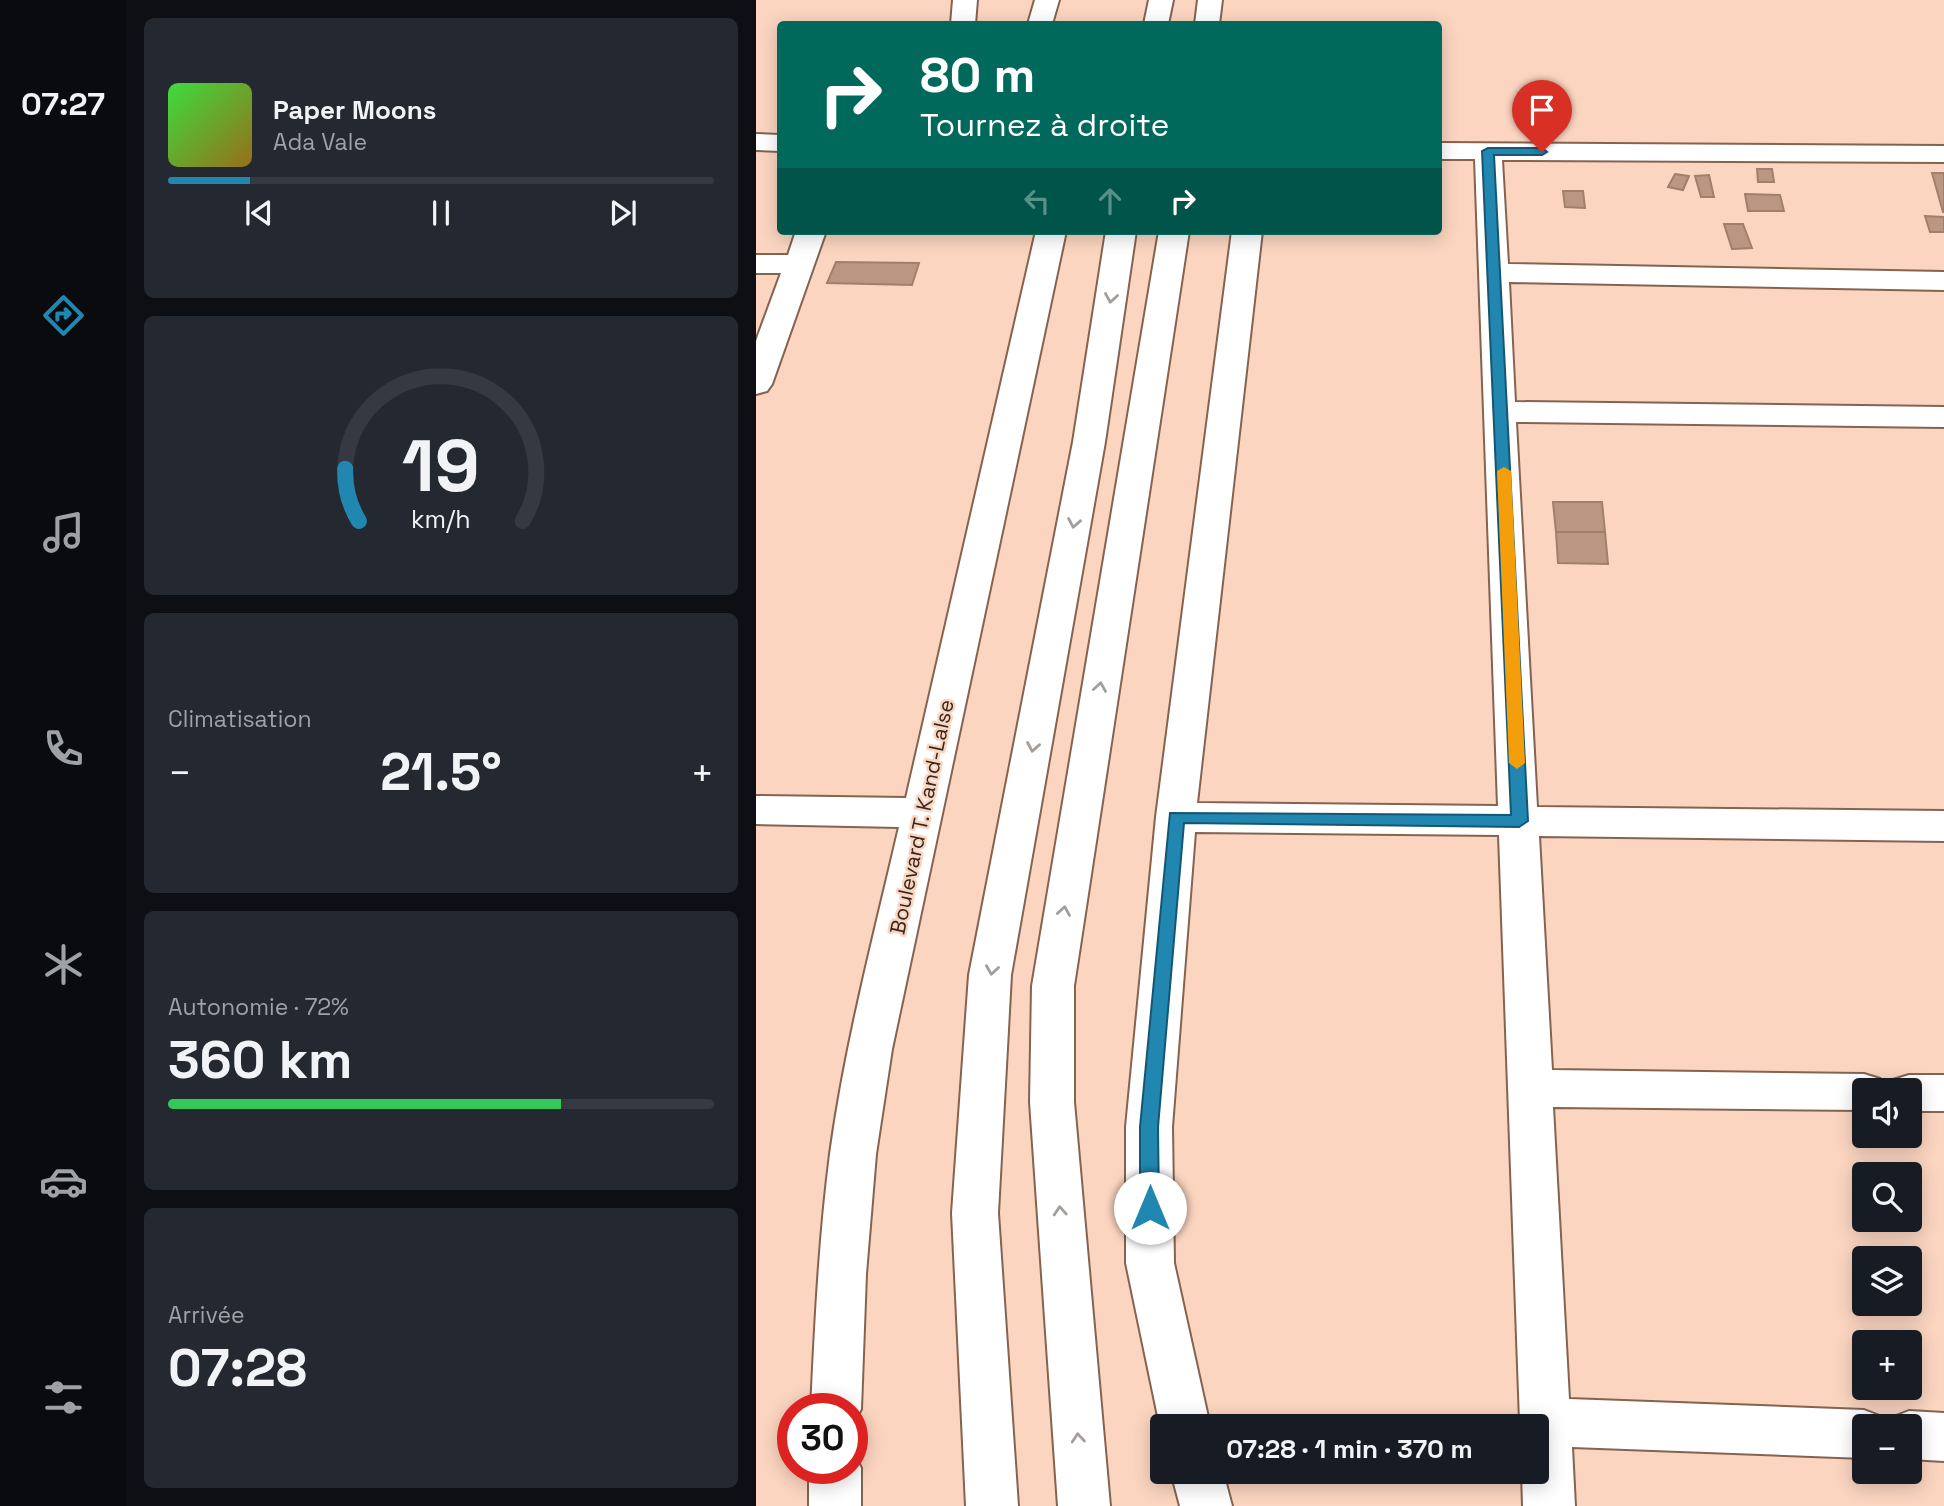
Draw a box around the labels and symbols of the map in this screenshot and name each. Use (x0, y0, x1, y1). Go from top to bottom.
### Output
pin (1512, 80, 1572, 152)
one-way arrow (1103, 293, 1118, 304)
one-way arrow (1067, 517, 1082, 529)
one-way arrow (1092, 681, 1107, 693)
street label: Boulevard T. Kand-Lalse (883, 697, 960, 937)
one-way arrow (1026, 741, 1041, 753)
one-way arrow (1057, 905, 1072, 917)
one-way arrow (984, 965, 999, 976)
position arrow (1113, 1171, 1187, 1245)
one-way arrow (1053, 1205, 1068, 1216)
speed limit sign: 30 (777, 1393, 868, 1484)
one-way arrow (1071, 1432, 1086, 1443)

